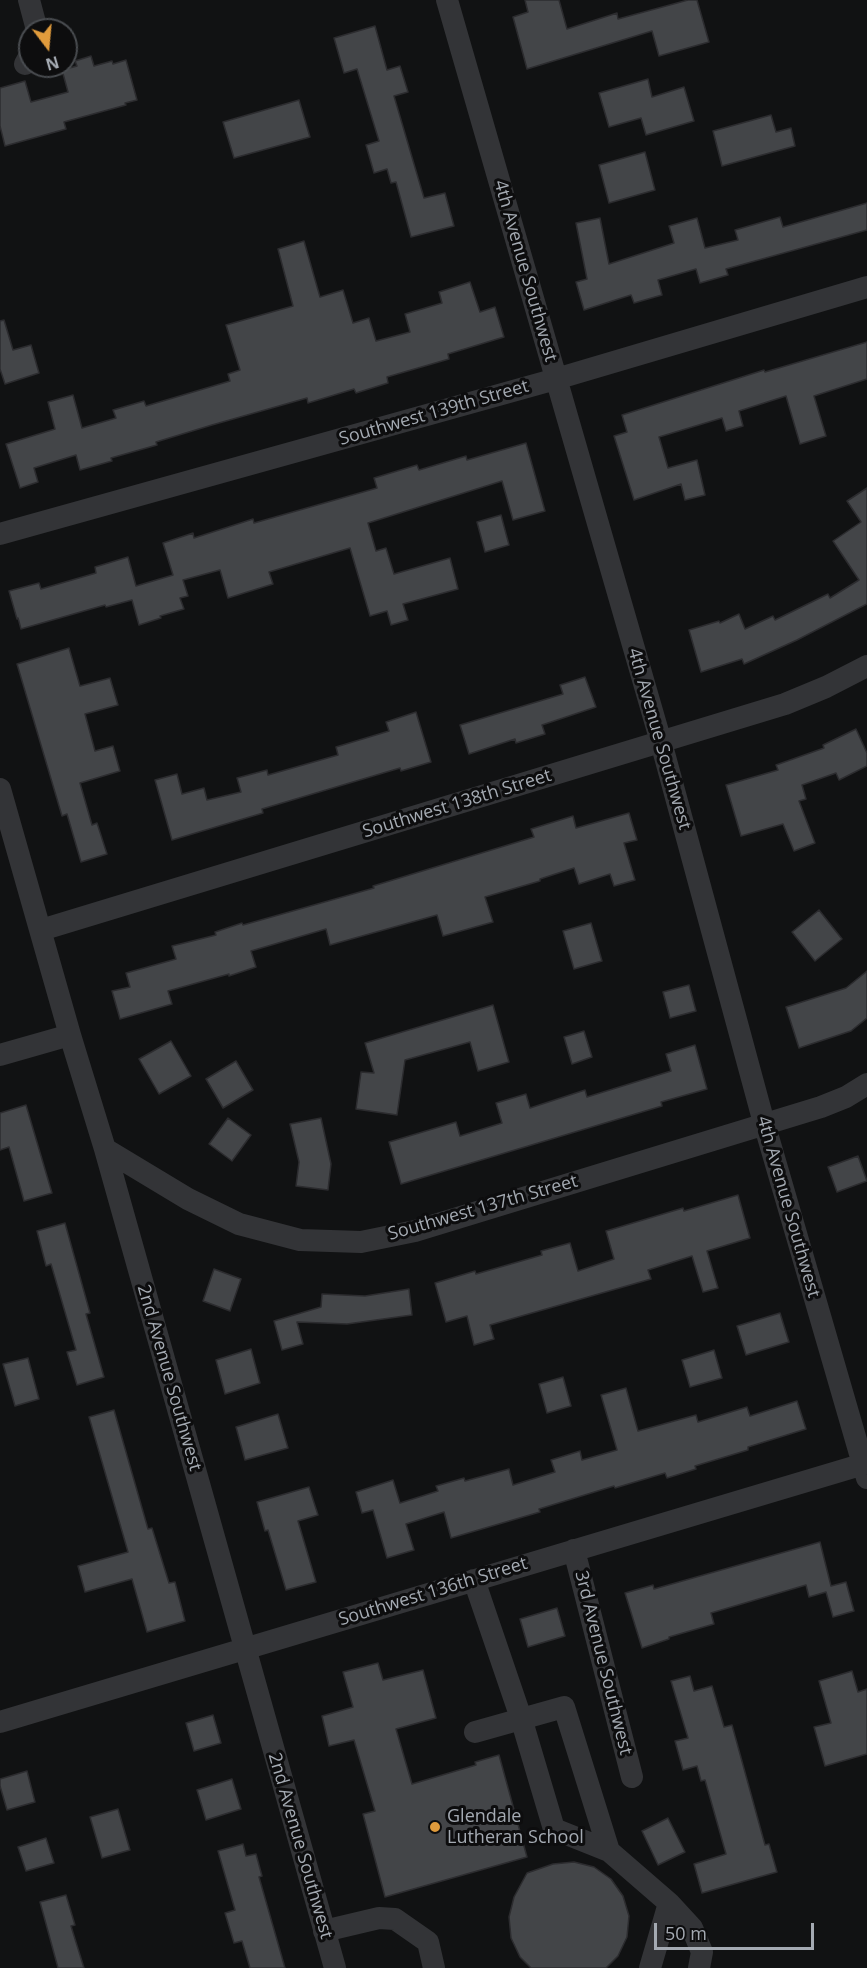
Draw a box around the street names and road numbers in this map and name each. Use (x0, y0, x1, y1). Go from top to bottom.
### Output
street label: 4th Avenue Southwest (489, 178, 561, 364)
street label: Southwest 139th Street (337, 376, 531, 450)
street label: 4th Avenue Southwest (623, 646, 695, 832)
street label: Southwest 138th Street (360, 765, 554, 843)
street label: 4th Avenue Southwest (752, 1114, 824, 1300)
street label: Southwest 137th Street (386, 1171, 580, 1245)
street label: 2nd Avenue Southwest (132, 1282, 206, 1474)
street label: Southwest 136th Street (336, 1553, 530, 1631)
street label: 3rd Avenue Southwest (570, 1569, 636, 1757)
street label: 2nd Avenue Southwest (263, 1750, 337, 1942)

